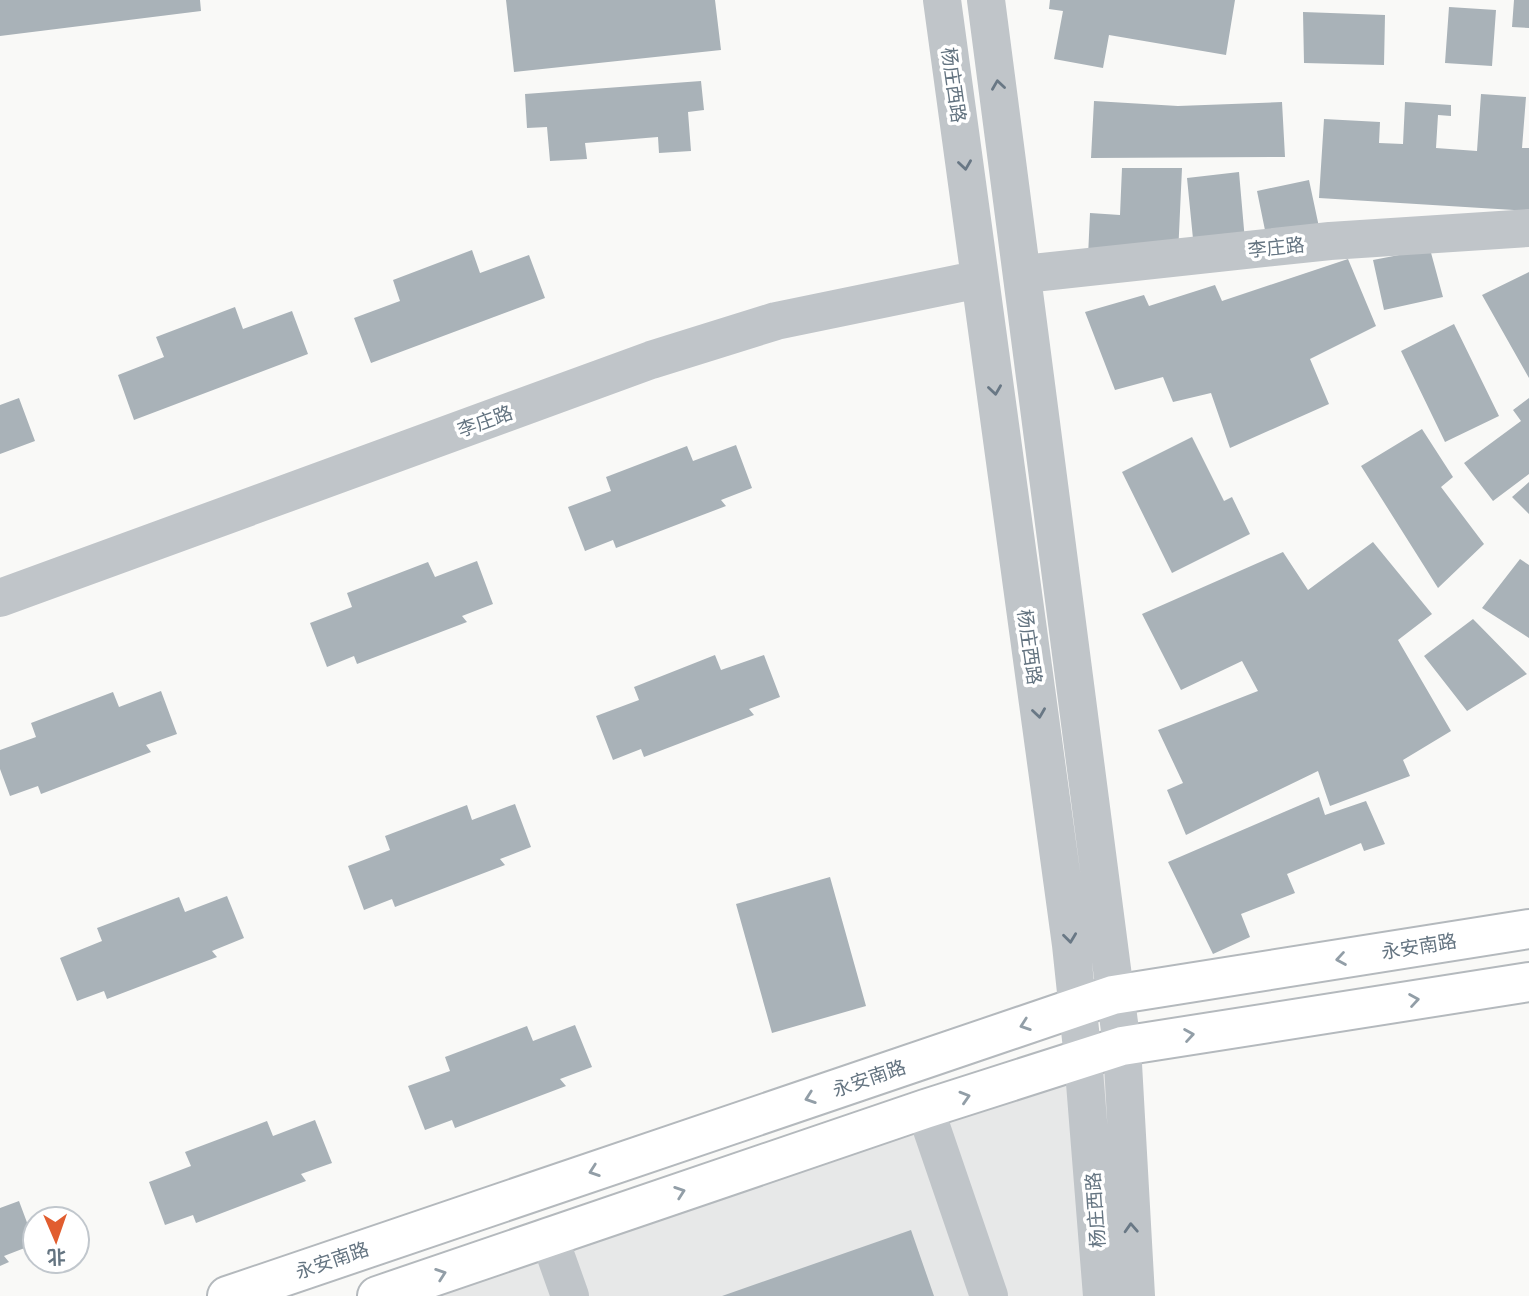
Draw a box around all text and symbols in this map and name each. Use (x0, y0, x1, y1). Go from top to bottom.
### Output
street label: 杨庄西路 (938, 46, 971, 124)
one-way arrow (990, 79, 1005, 91)
one-way arrow (957, 159, 972, 171)
street label: 李庄路 (1246, 232, 1306, 261)
one-way arrow (988, 384, 1003, 396)
street label: 李庄路 (454, 400, 516, 441)
street label: 杨庄西路 (1014, 608, 1047, 686)
one-way arrow (1032, 707, 1047, 719)
street label: 永安南路 (1380, 928, 1458, 963)
one-way arrow (1062, 932, 1077, 944)
one-way arrow (1335, 951, 1347, 966)
one-way arrow (1408, 993, 1420, 1008)
one-way arrow (1020, 1017, 1032, 1031)
one-way arrow (1183, 1028, 1195, 1043)
street label: 永安南路 (829, 1054, 909, 1101)
one-way arrow (804, 1090, 816, 1104)
one-way arrow (959, 1090, 971, 1105)
one-way arrow (589, 1163, 601, 1177)
street label: 杨庄西路 (1080, 1171, 1109, 1249)
one-way arrow (674, 1186, 686, 1201)
north arrow (21, 1205, 91, 1275)
one-way arrow (1124, 1222, 1139, 1233)
street label: 永安南路 (292, 1236, 372, 1283)
text: 北 (47, 1246, 67, 1269)
one-way arrow (435, 1268, 447, 1282)

